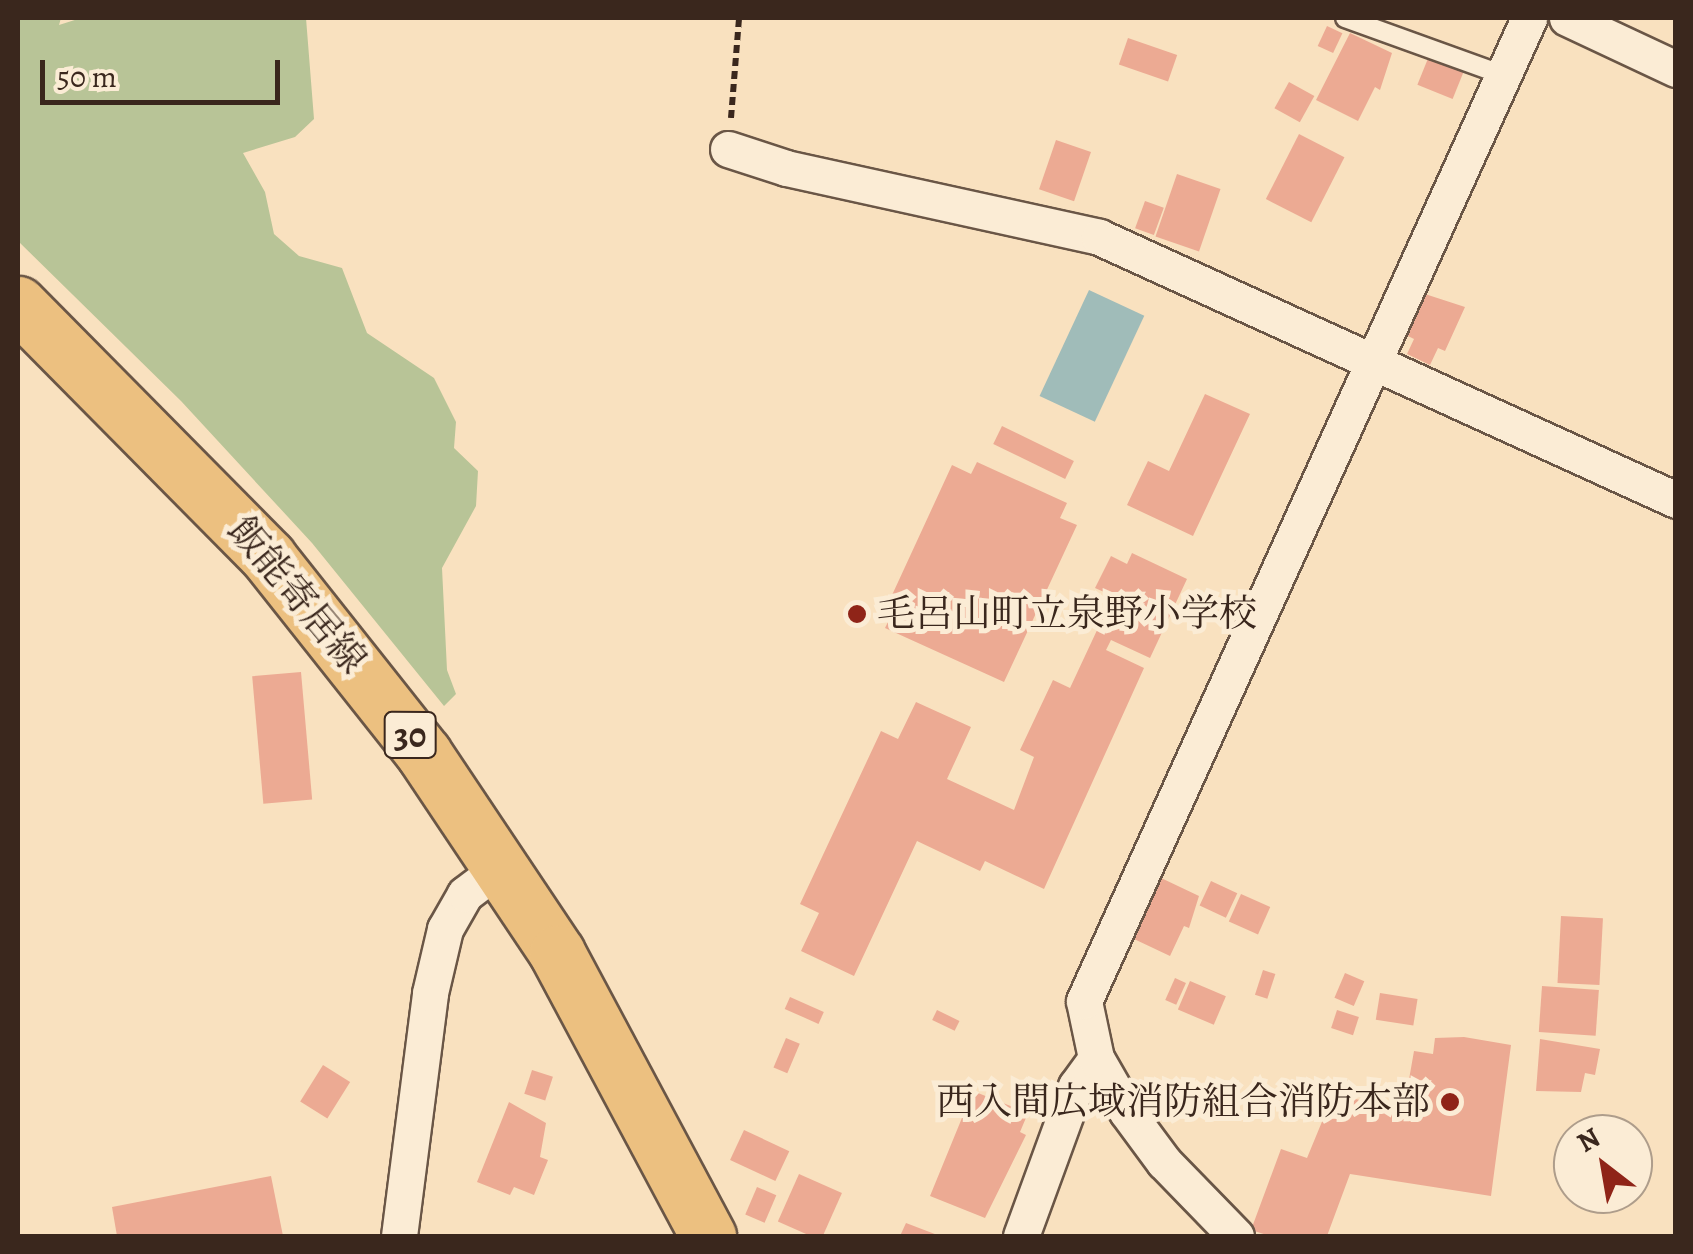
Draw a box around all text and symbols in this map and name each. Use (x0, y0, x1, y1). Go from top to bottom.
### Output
scale bar (45, 40, 285, 102)
text: 50 m (57, 57, 117, 97)
street label: 飯能寄居線 (218, 508, 376, 682)
place label: 毛呂山町立泉野小学校 (877, 591, 1257, 637)
marker: 毛呂山町立泉野小学校 (846, 603, 868, 625)
road number: 30 (382, 705, 438, 765)
place label: 西入間広域消防組合消防本部 (936, 1079, 1430, 1125)
marker: 西入間広域消防組合消防本部 (1439, 1091, 1461, 1113)
north arrow (1553, 1114, 1653, 1214)
text: N (1570, 1118, 1607, 1162)

